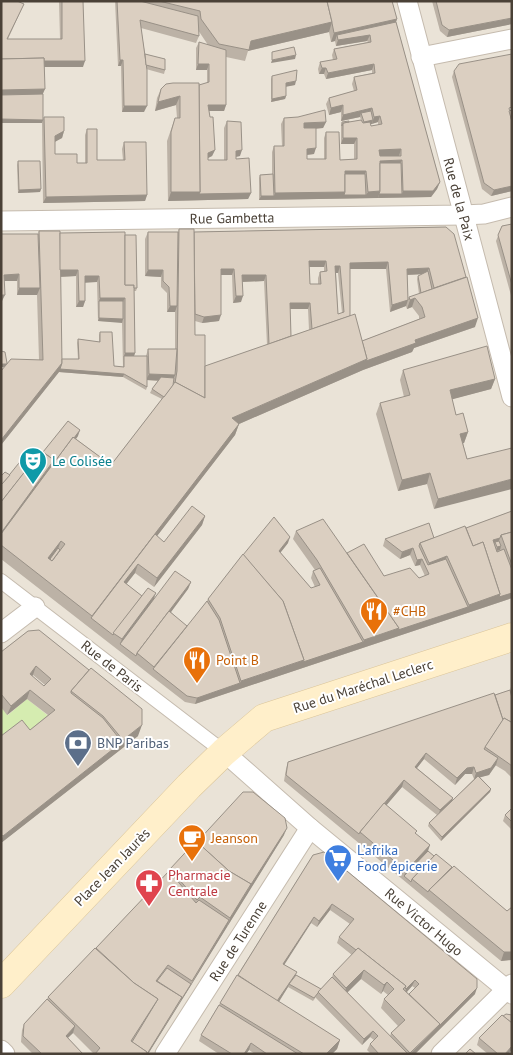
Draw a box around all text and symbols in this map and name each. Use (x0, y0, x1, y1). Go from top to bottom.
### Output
street label: Rue de la Paix (439, 156, 479, 242)
street label: Rue Gambetta (190, 208, 274, 228)
theatre icon: Le Colisée (18, 446, 48, 485)
place label: Le Colisée (52, 452, 112, 470)
restaurant icon: #CHB (359, 596, 389, 635)
place label: #CHB (393, 602, 426, 620)
street label: Rue de Paris (77, 636, 147, 696)
restaurant icon: Point B (182, 645, 212, 684)
place label: Point B (216, 651, 259, 669)
street label: Rue du Maréchal Leclerc (291, 655, 435, 717)
bank icon: BNP Paribas (63, 728, 93, 767)
place label: BNP Paribas (97, 734, 169, 752)
cafe icon: Jeanson (177, 823, 207, 862)
street label: Place Jean Jaurès (70, 824, 154, 910)
place label: Jeanson (210, 829, 258, 847)
place label: L'afrika Food épicerie (357, 841, 438, 875)
supermarket icon: L'afrika Food épicerie (323, 843, 353, 882)
place label: Pharmacie Centrale (168, 866, 231, 900)
pharmacy icon: Pharmacie Centrale (134, 868, 164, 907)
street label: Rue Victor Hugo (381, 884, 467, 960)
street label: Rue de Turenne (205, 897, 271, 985)

